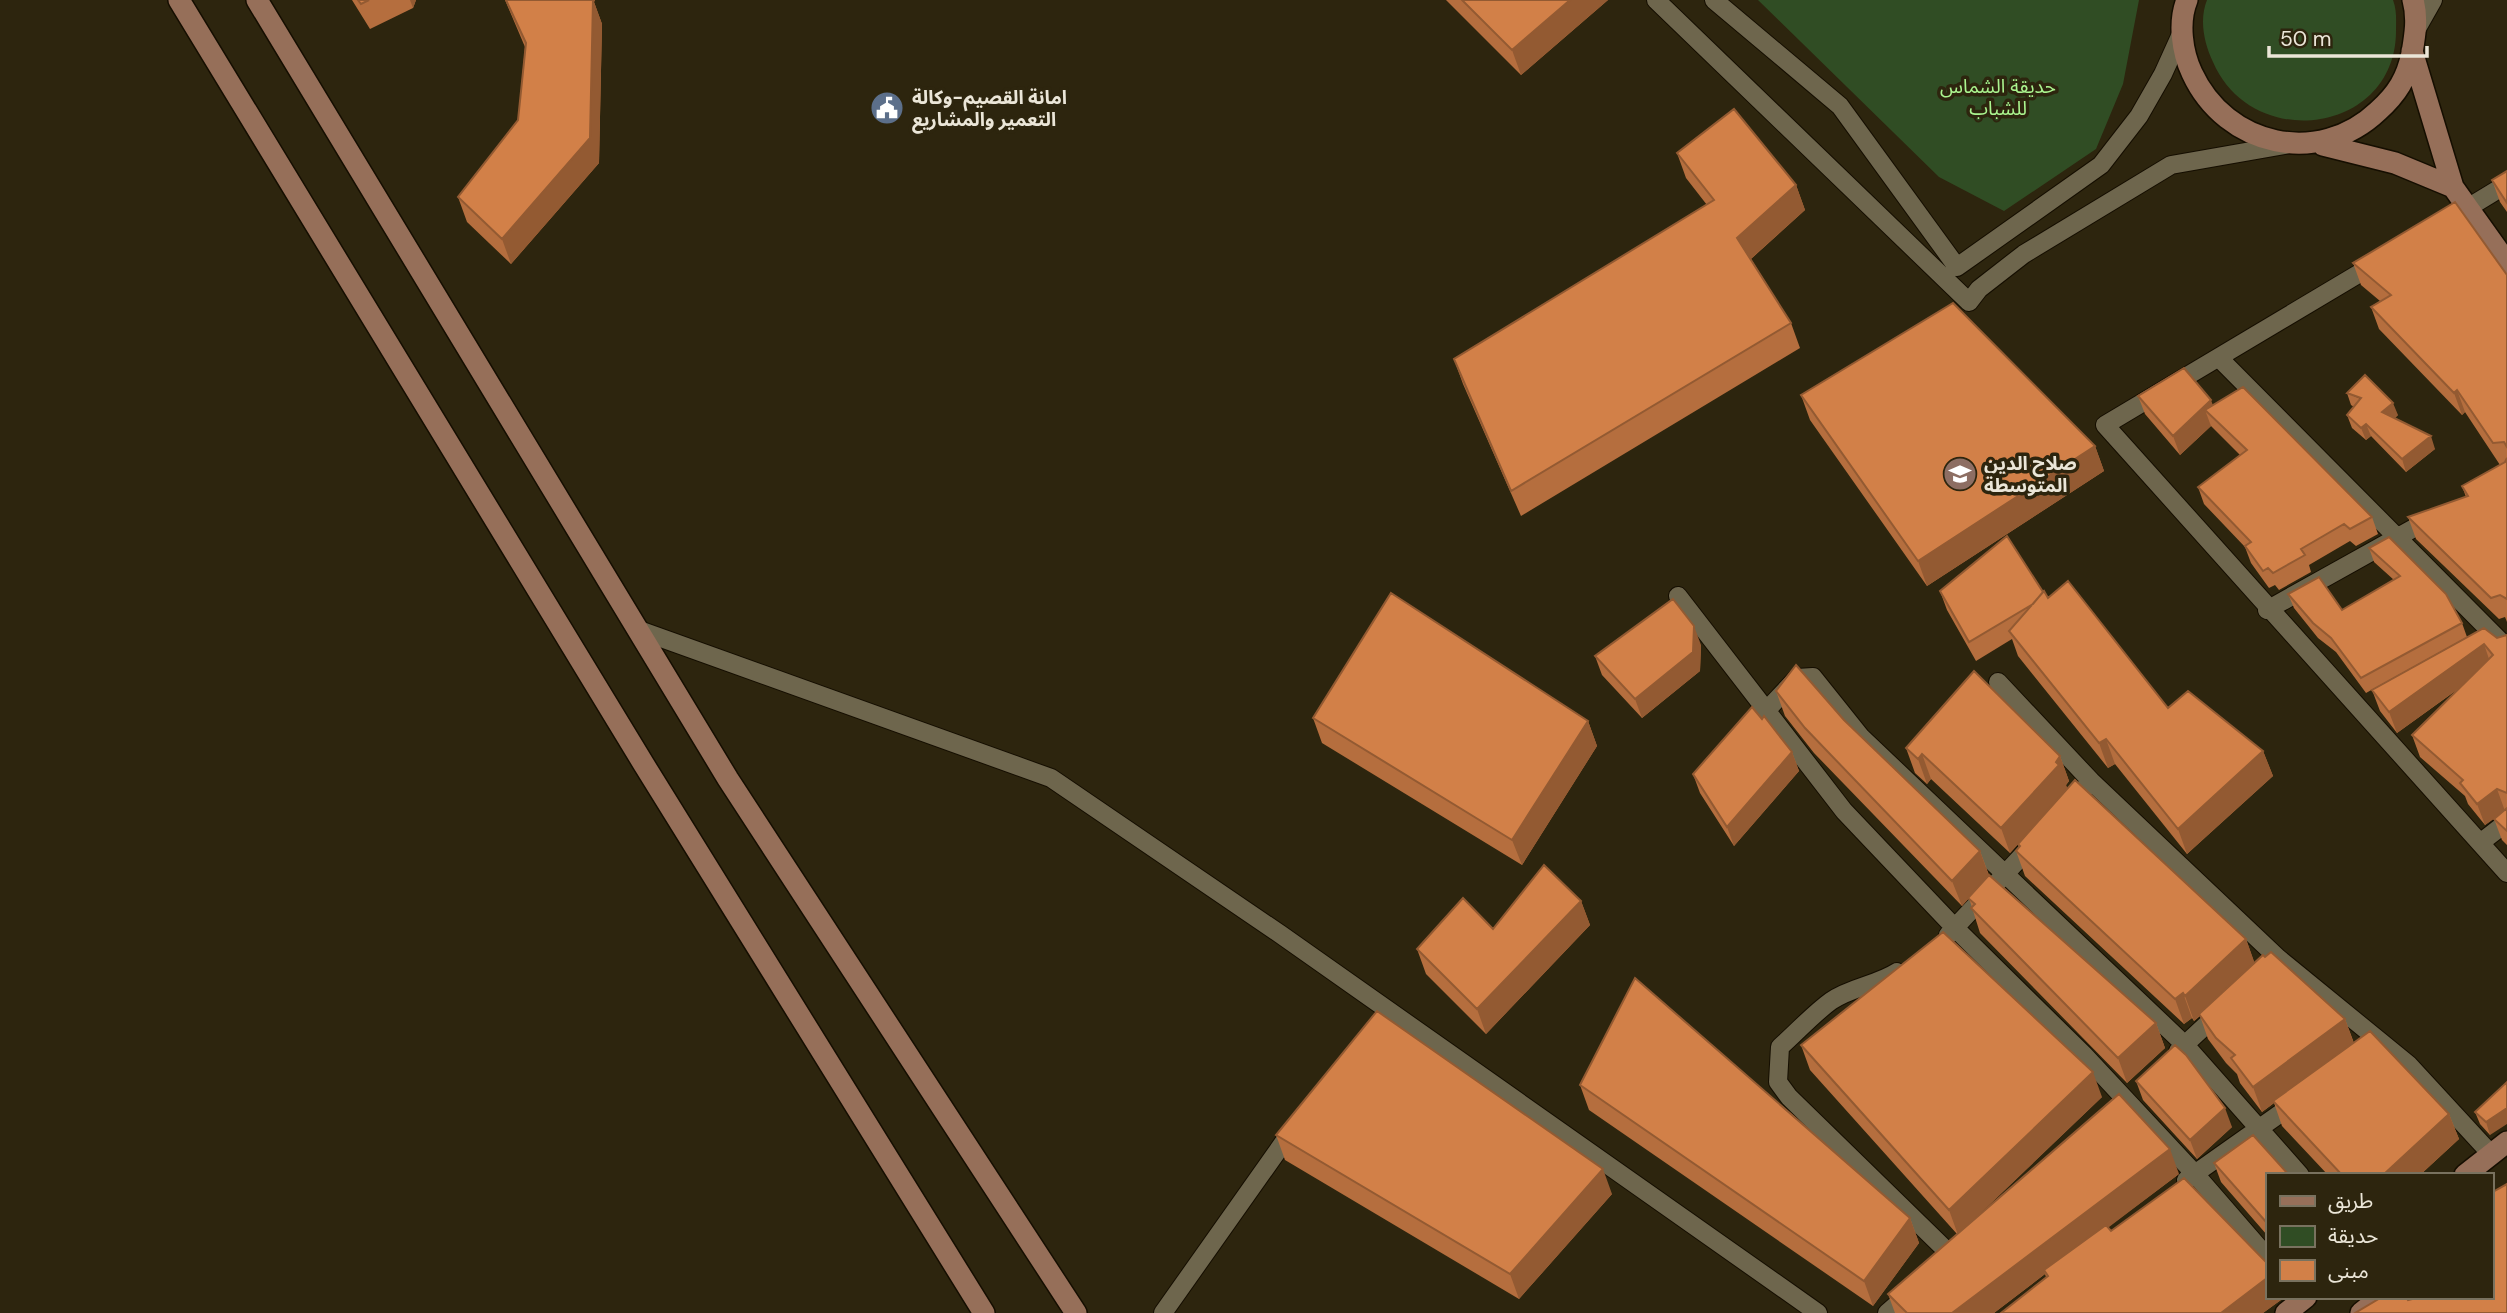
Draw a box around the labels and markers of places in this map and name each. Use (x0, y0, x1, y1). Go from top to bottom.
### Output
place label: امانة القصيم-وكالة التعمير والمشاريع (912, 85, 1067, 134)
public building icon: امانة القصيم-وكالة التعمير والمشاريع (868, 89, 906, 127)
place label: صلاح الدين المتوسطة (1984, 451, 2077, 498)
school or university icon: صلاح الدين المتوسطة (1941, 455, 1979, 493)

